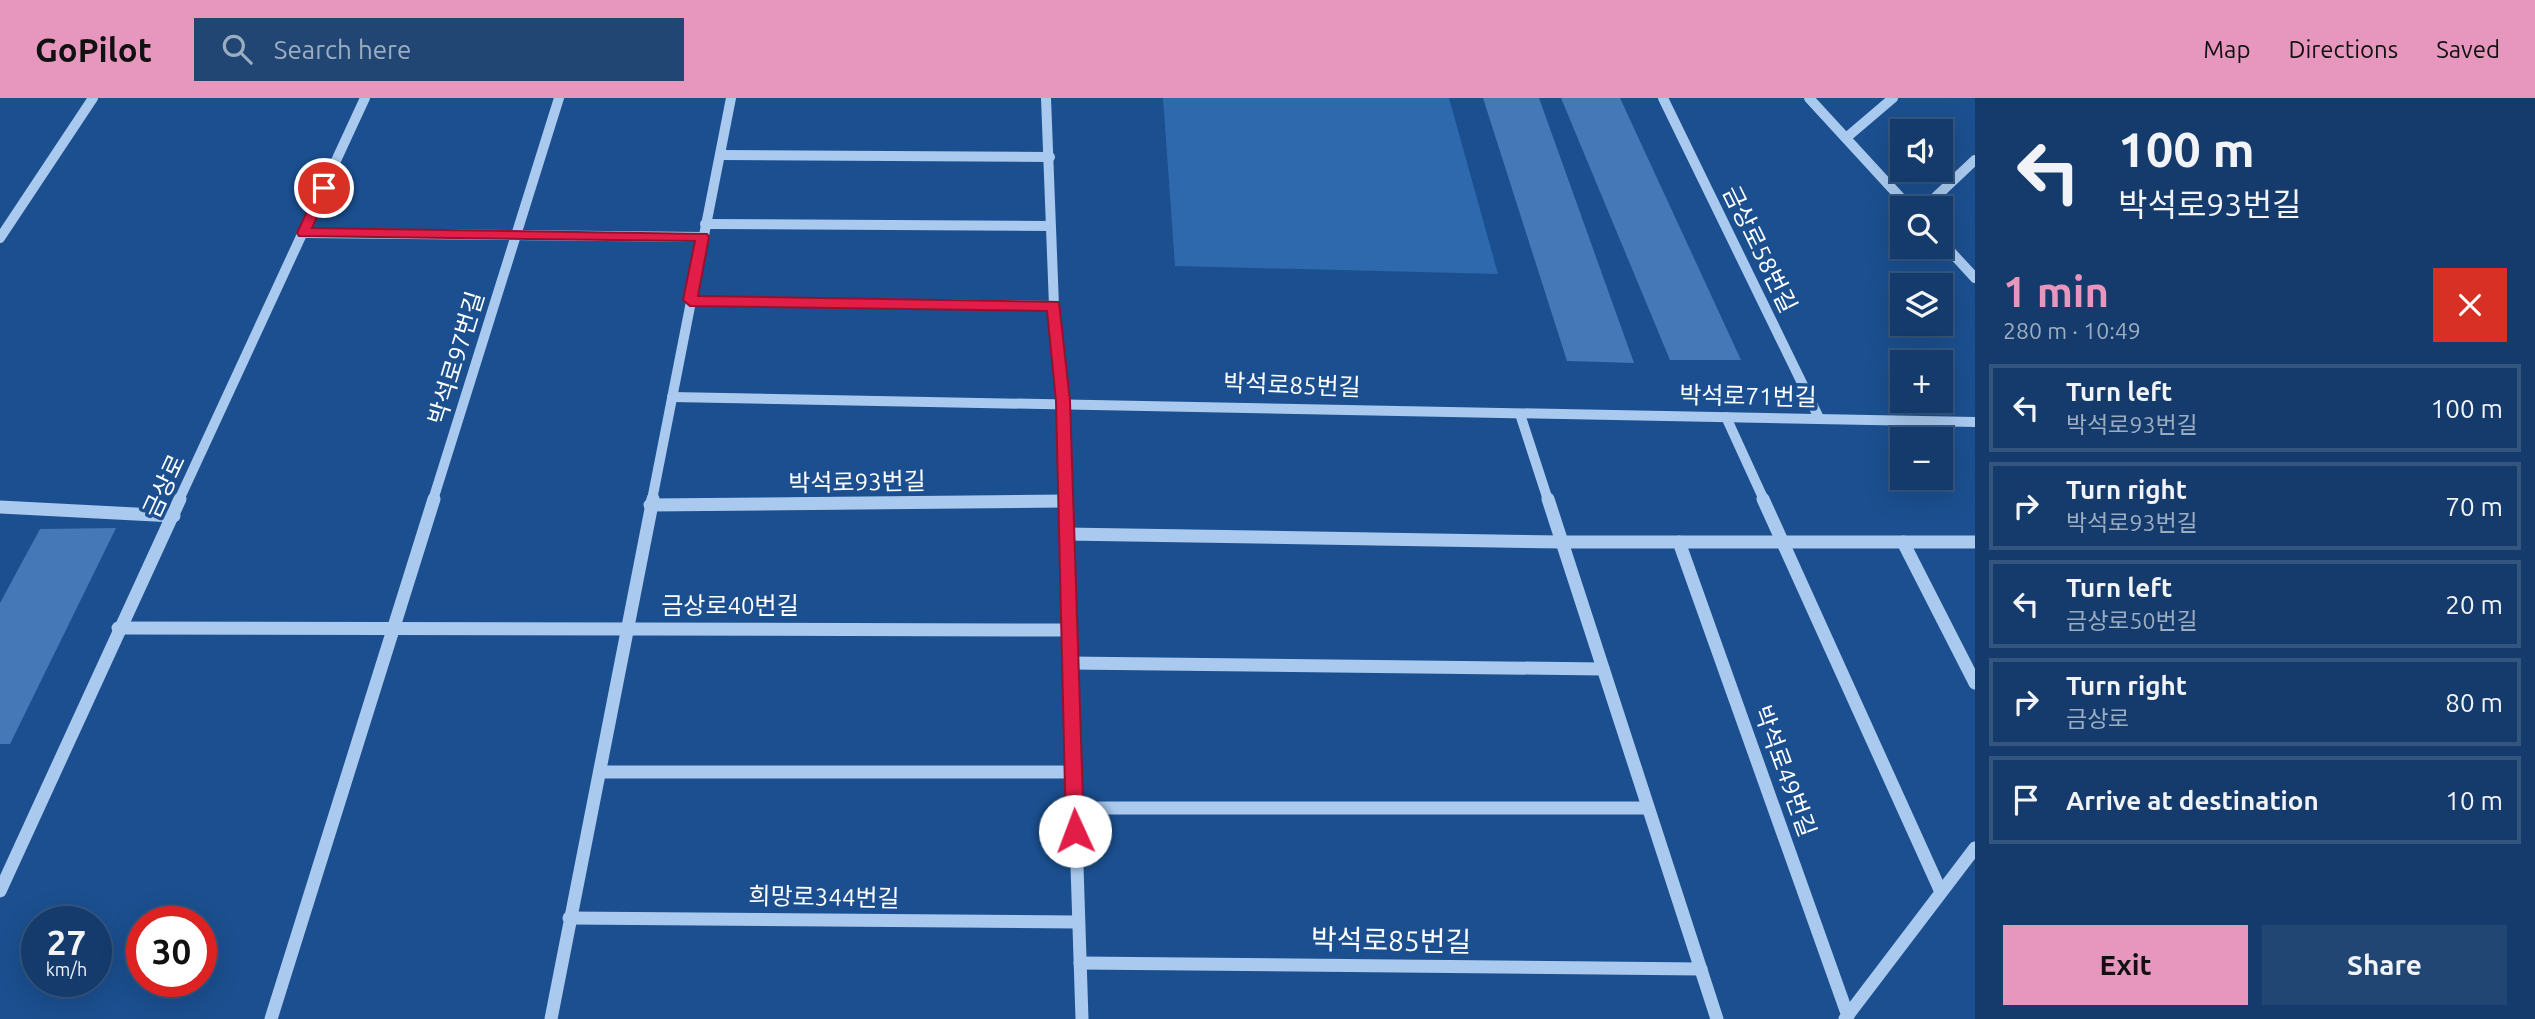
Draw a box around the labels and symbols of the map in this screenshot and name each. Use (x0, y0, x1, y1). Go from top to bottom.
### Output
pin (294, 158, 354, 218)
street label: 금상로58번길 (1718, 181, 1802, 317)
street label: 박석로97번길 (423, 288, 489, 428)
street label: 박석로85번길 (1223, 369, 1361, 401)
street label: 박석로71번길 (1679, 381, 1817, 411)
street label: 금상로 (138, 450, 190, 522)
street label: 박석로93번길 (788, 467, 926, 497)
street label: 금상로40번길 (661, 592, 799, 619)
street label: 박석로49번길 (1749, 702, 1821, 840)
position arrow (1038, 794, 1112, 868)
street label: 희망로344번길 (748, 882, 900, 912)
speed limit sign: 30 (126, 906, 217, 997)
street label: 박석로85번길 (1311, 923, 1471, 957)

